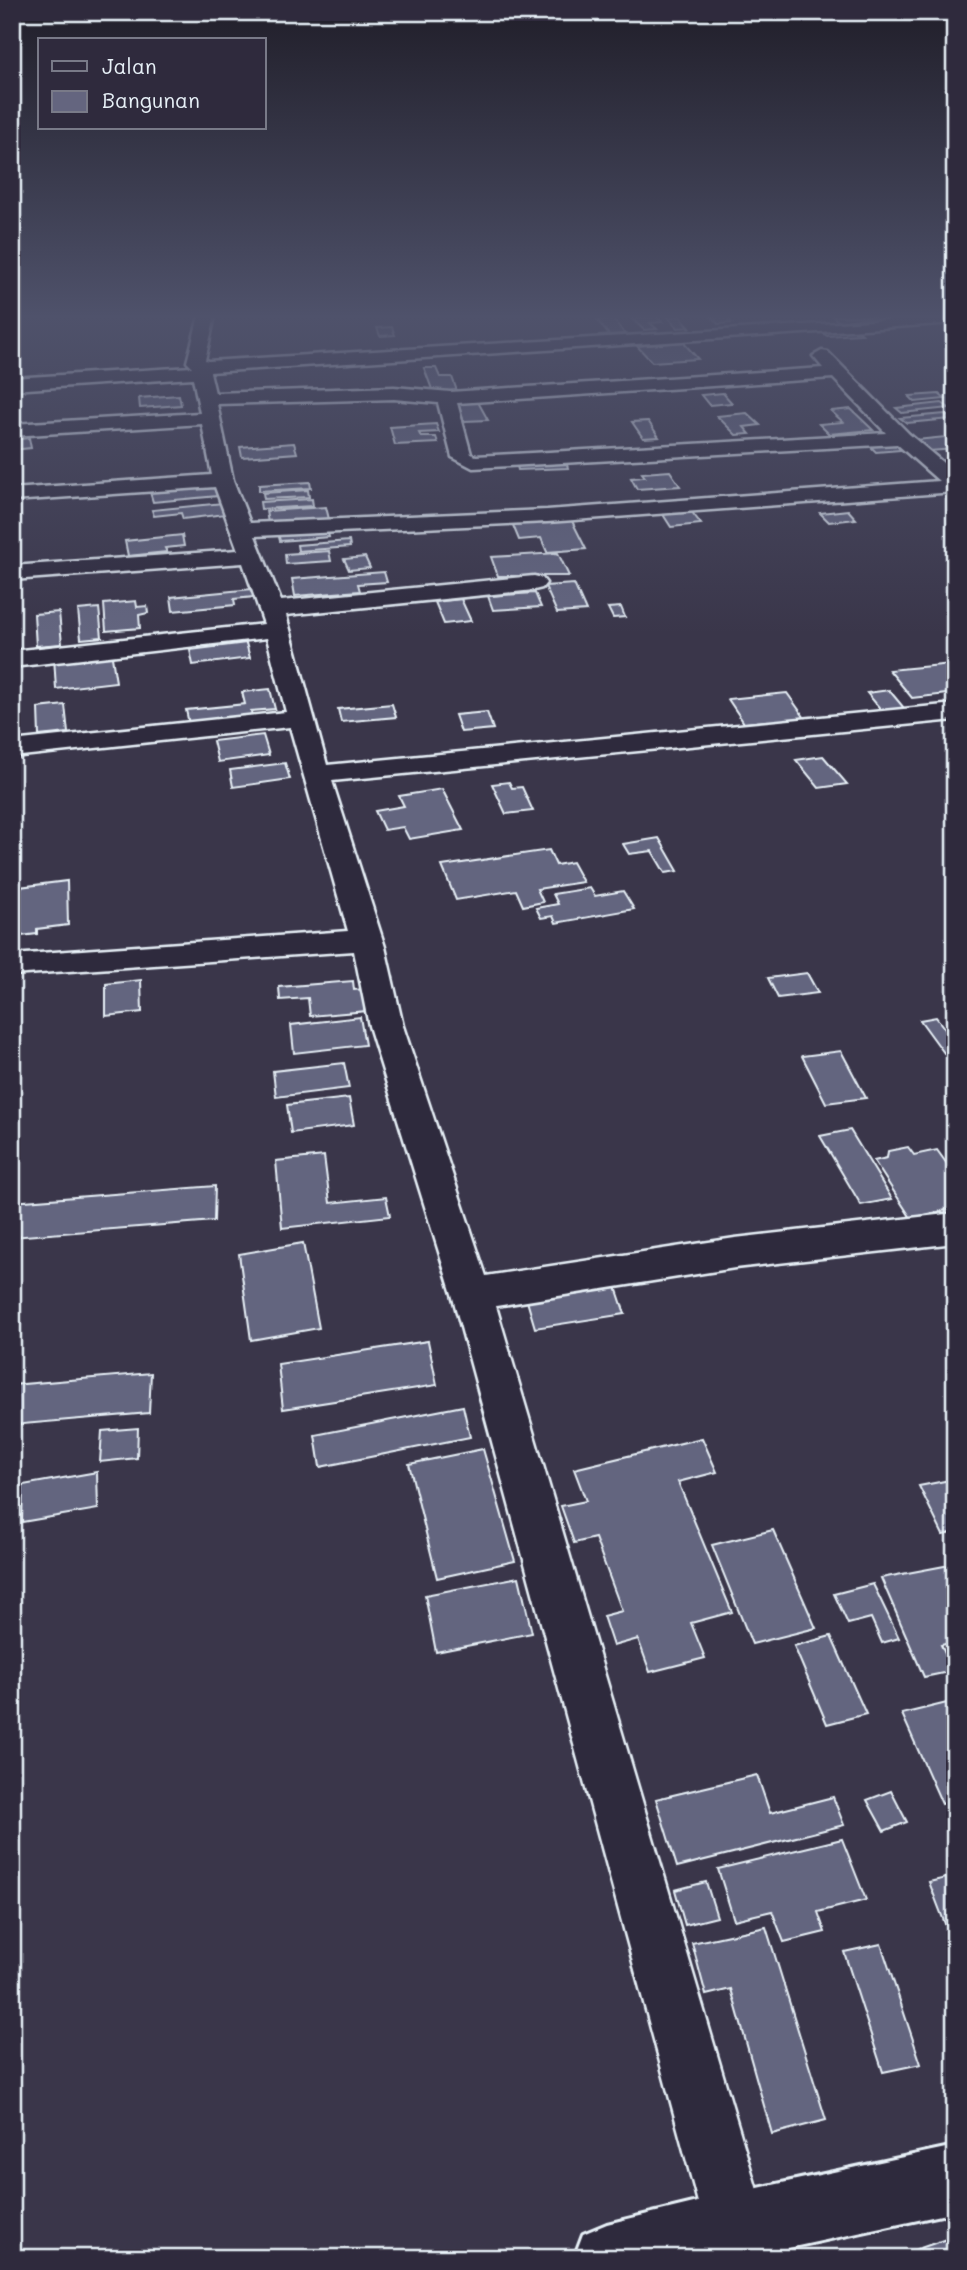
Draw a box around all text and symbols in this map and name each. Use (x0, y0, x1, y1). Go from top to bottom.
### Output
legend (38, 38, 266, 130)
text: Jalan (102, 52, 157, 79)
text: Bangunan (102, 86, 200, 113)

